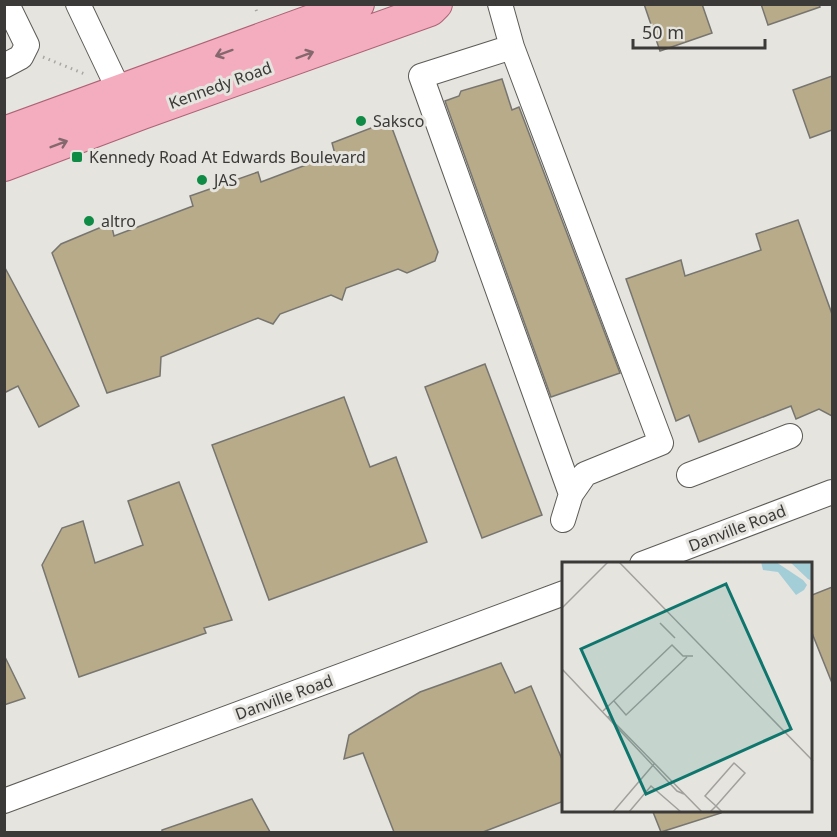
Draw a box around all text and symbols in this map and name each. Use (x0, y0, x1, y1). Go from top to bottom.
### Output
scale bar (633, 12, 765, 50)
text: 50 m (642, 20, 684, 44)
one-way arrow (295, 48, 314, 59)
one-way arrow (215, 49, 234, 60)
street label: Kennedy Road (165, 56, 275, 114)
place label: Saksco (373, 110, 424, 132)
marker: Saksco (354, 114, 368, 128)
one-way arrow (49, 138, 68, 149)
place label: Kennedy Road At Edwards Boulevard (89, 146, 366, 168)
marker: Kennedy Road At Edwards Boulevard (70, 150, 84, 164)
place label: JAS (212, 169, 238, 191)
marker: JAS (195, 173, 209, 187)
place label: altro (101, 210, 136, 232)
marker: altro (82, 214, 96, 228)
street label: Danville Road (685, 499, 789, 557)
inset map (562, 562, 813, 813)
street label: Danville Road (232, 669, 336, 725)

